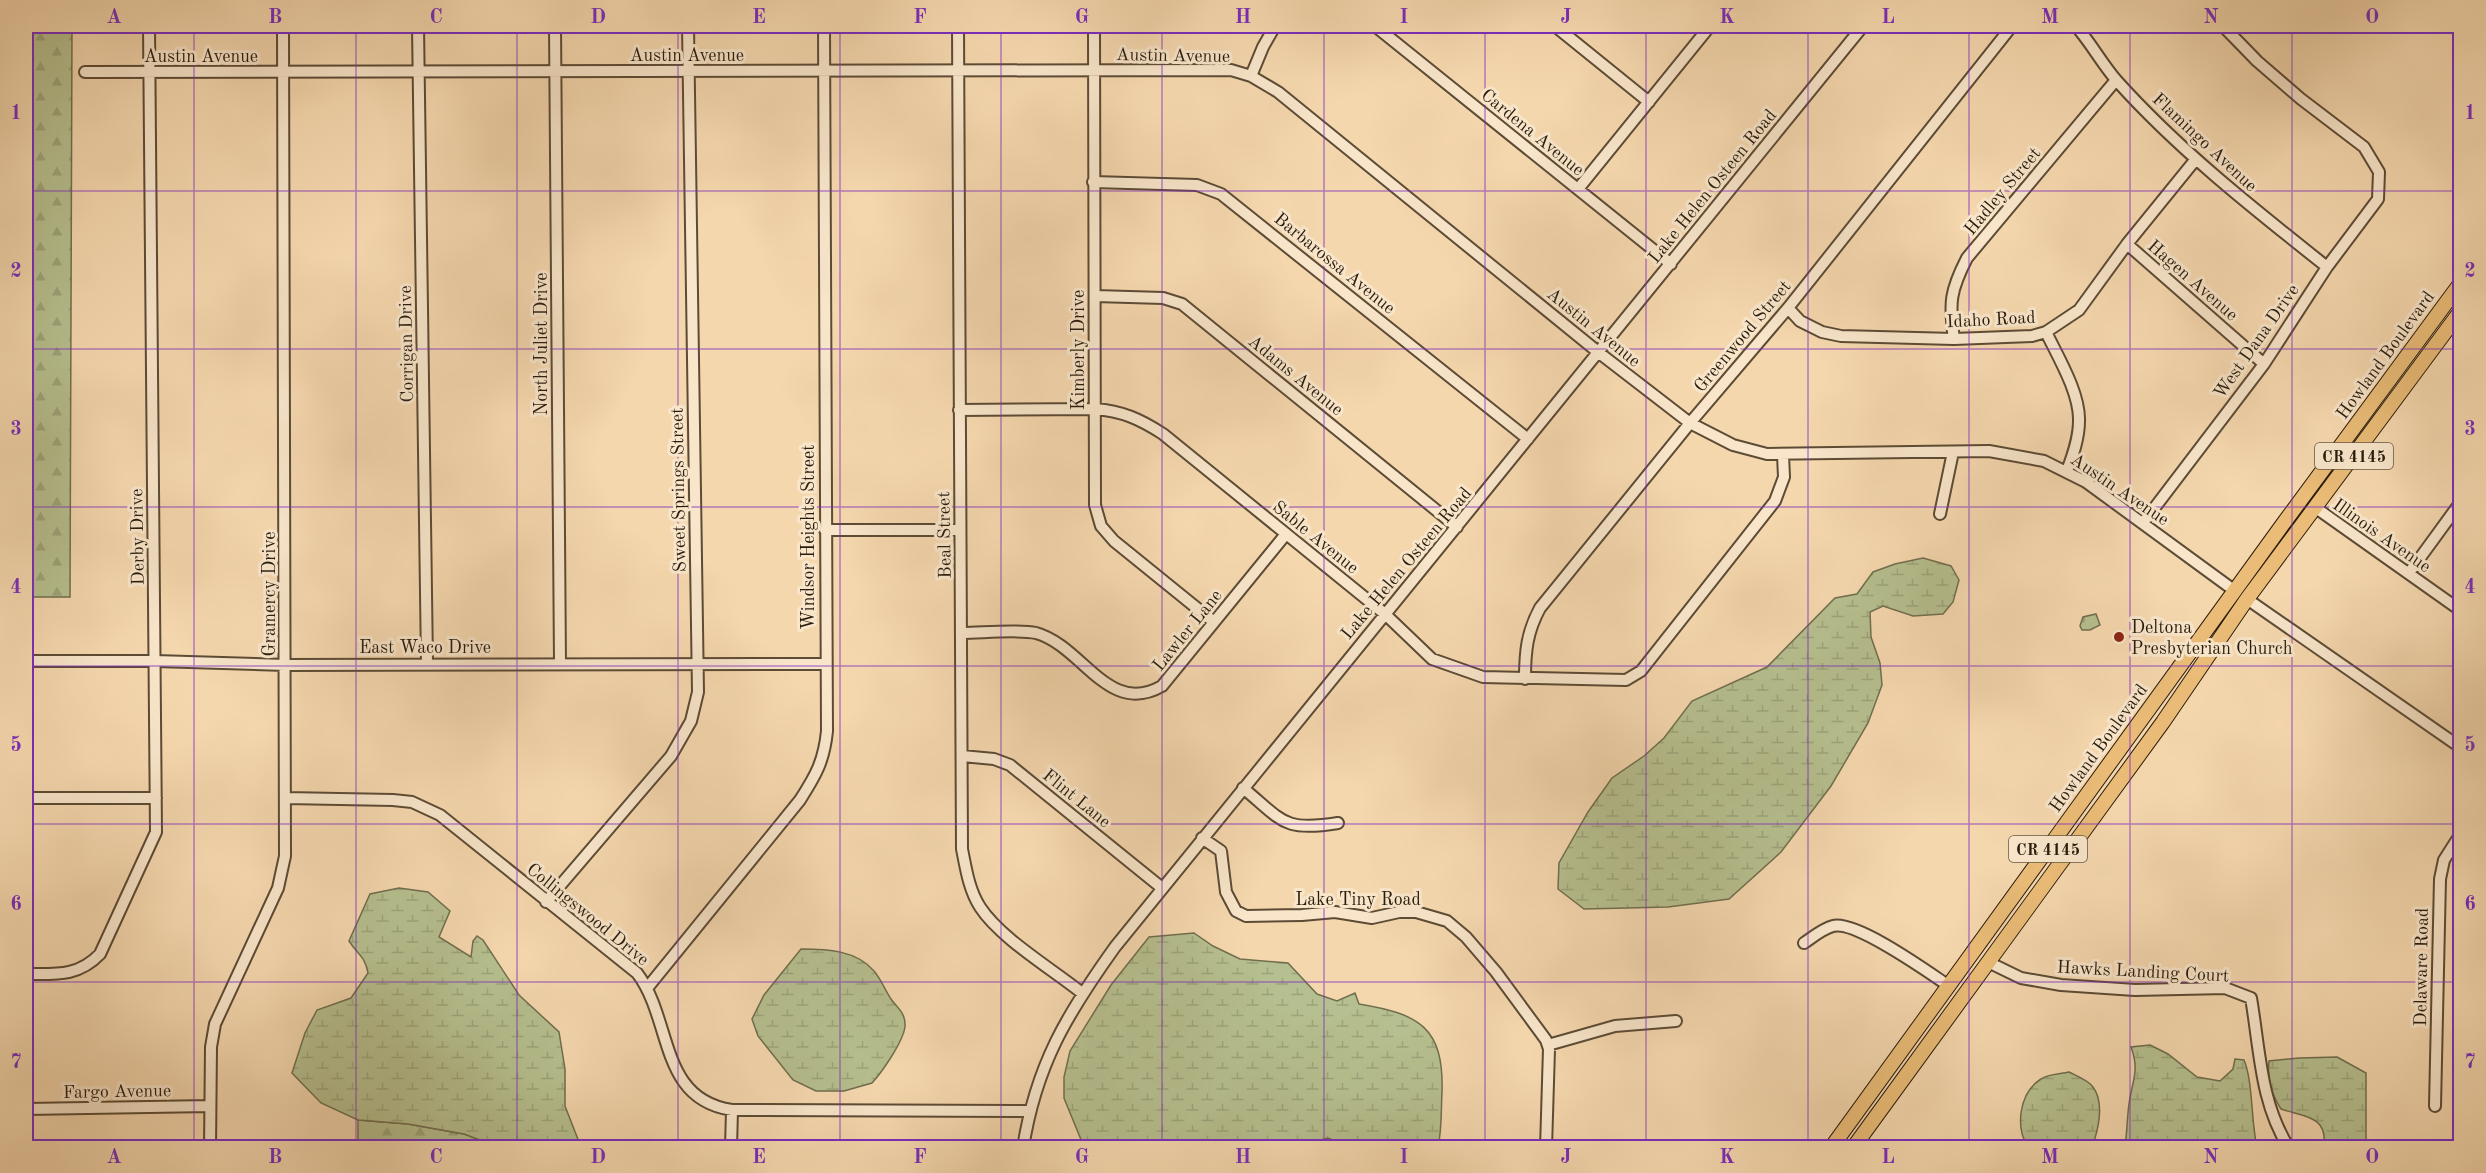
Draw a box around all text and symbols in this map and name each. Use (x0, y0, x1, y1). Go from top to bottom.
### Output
text: A (106, 8, 122, 28)
text: B (268, 8, 282, 28)
text: C (429, 8, 443, 28)
text: D (590, 8, 606, 28)
text: E (752, 8, 766, 28)
text: F (913, 8, 927, 28)
text: G (1075, 8, 1089, 28)
text: H (1235, 8, 1251, 28)
text: I (1400, 8, 1408, 28)
text: J (1561, 8, 1572, 28)
text: K (1719, 8, 1735, 28)
text: L (1881, 8, 1895, 28)
text: M (2041, 8, 2059, 28)
text: N (2203, 8, 2219, 28)
text: O (2365, 8, 2379, 28)
street label: Austin Avenue (1116, 46, 1230, 66)
street label: Austin Avenue (630, 47, 744, 65)
street label: Austin Avenue (144, 48, 258, 66)
street label: Cardena Avenue (1477, 86, 1587, 180)
street label: Flamingo Avenue (2149, 90, 2260, 196)
text: 1 (10, 104, 22, 124)
text: 1 (2464, 104, 2476, 124)
street label: Lake Helen Osteen Road (1645, 106, 1780, 267)
street label: Hadley Street (1961, 145, 2044, 239)
street label: Barbarossa Avenue (1270, 210, 1398, 318)
street label: Hagen Avenue (2144, 237, 2241, 325)
text: 2 (10, 262, 22, 282)
text: 2 (2464, 262, 2476, 282)
street label: North Juliet Drive (533, 272, 551, 416)
street label: Greenwood Street (1691, 277, 1795, 396)
street label: West Dana Drive (2211, 281, 2303, 402)
street label: Corrigan Drive (397, 285, 417, 403)
street label: Austin Avenue (1543, 285, 1643, 371)
street label: Howland Boulevard (2333, 288, 2438, 423)
street label: Kimberly Drive (1070, 290, 1088, 410)
street label: Idaho Road (1946, 309, 2036, 331)
street label: Adams Avenue (1244, 332, 1346, 419)
street label: Sweet Springs Street (669, 407, 689, 573)
text: 3 (10, 420, 22, 440)
text: 3 (2464, 420, 2476, 440)
road number: CR 4145 (2315, 443, 2393, 469)
street label: Windsor Heights Street (800, 444, 818, 630)
street label: Austin Avenue (2067, 450, 2172, 529)
street label: Lake Helen Osteen Road (1338, 484, 1475, 643)
street label: Derby Drive (128, 488, 148, 585)
street label: Beal Street (935, 491, 955, 579)
street label: Illinois Avenue (2329, 495, 2434, 576)
street label: Sable Avenue (1269, 498, 1362, 578)
street label: Gramercy Drive (261, 532, 279, 656)
text: 4 (10, 578, 22, 598)
text: 4 (2464, 578, 2476, 598)
street label: Lawler Lane (1150, 586, 1226, 675)
place label: Deltona Presbyterian Church (2131, 619, 2293, 658)
marker: Deltona Presbyterian Church (2112, 630, 2126, 644)
street label: East Waco Drive (359, 639, 491, 657)
street label: Howland Boulevard (2046, 681, 2151, 816)
text: 5 (10, 735, 22, 756)
text: 5 (2464, 735, 2476, 756)
street label: Flint Lane (1039, 766, 1114, 832)
road number: CR 4145 (2009, 836, 2087, 862)
street label: Collingswood Drive (523, 860, 652, 969)
street label: Lake Tiny Road (1295, 891, 1421, 909)
text: 6 (10, 895, 22, 915)
text: 6 (2464, 895, 2476, 915)
street label: Delaware Road (2412, 908, 2432, 1027)
street label: Hawks Landing Court (2056, 958, 2230, 986)
text: 7 (10, 1053, 22, 1073)
text: 7 (2464, 1053, 2476, 1073)
street label: Fargo Avenue (63, 1082, 171, 1102)
text: A (106, 1148, 122, 1168)
text: B (268, 1148, 282, 1168)
text: C (429, 1148, 443, 1168)
text: D (590, 1148, 606, 1168)
text: E (752, 1148, 766, 1168)
text: F (913, 1148, 927, 1168)
text: G (1075, 1148, 1089, 1168)
text: H (1235, 1148, 1251, 1168)
text: I (1400, 1148, 1408, 1168)
text: J (1561, 1148, 1572, 1168)
text: K (1719, 1148, 1735, 1168)
text: L (1881, 1148, 1895, 1168)
text: M (2041, 1148, 2059, 1168)
text: N (2203, 1148, 2219, 1168)
text: O (2365, 1148, 2379, 1168)

